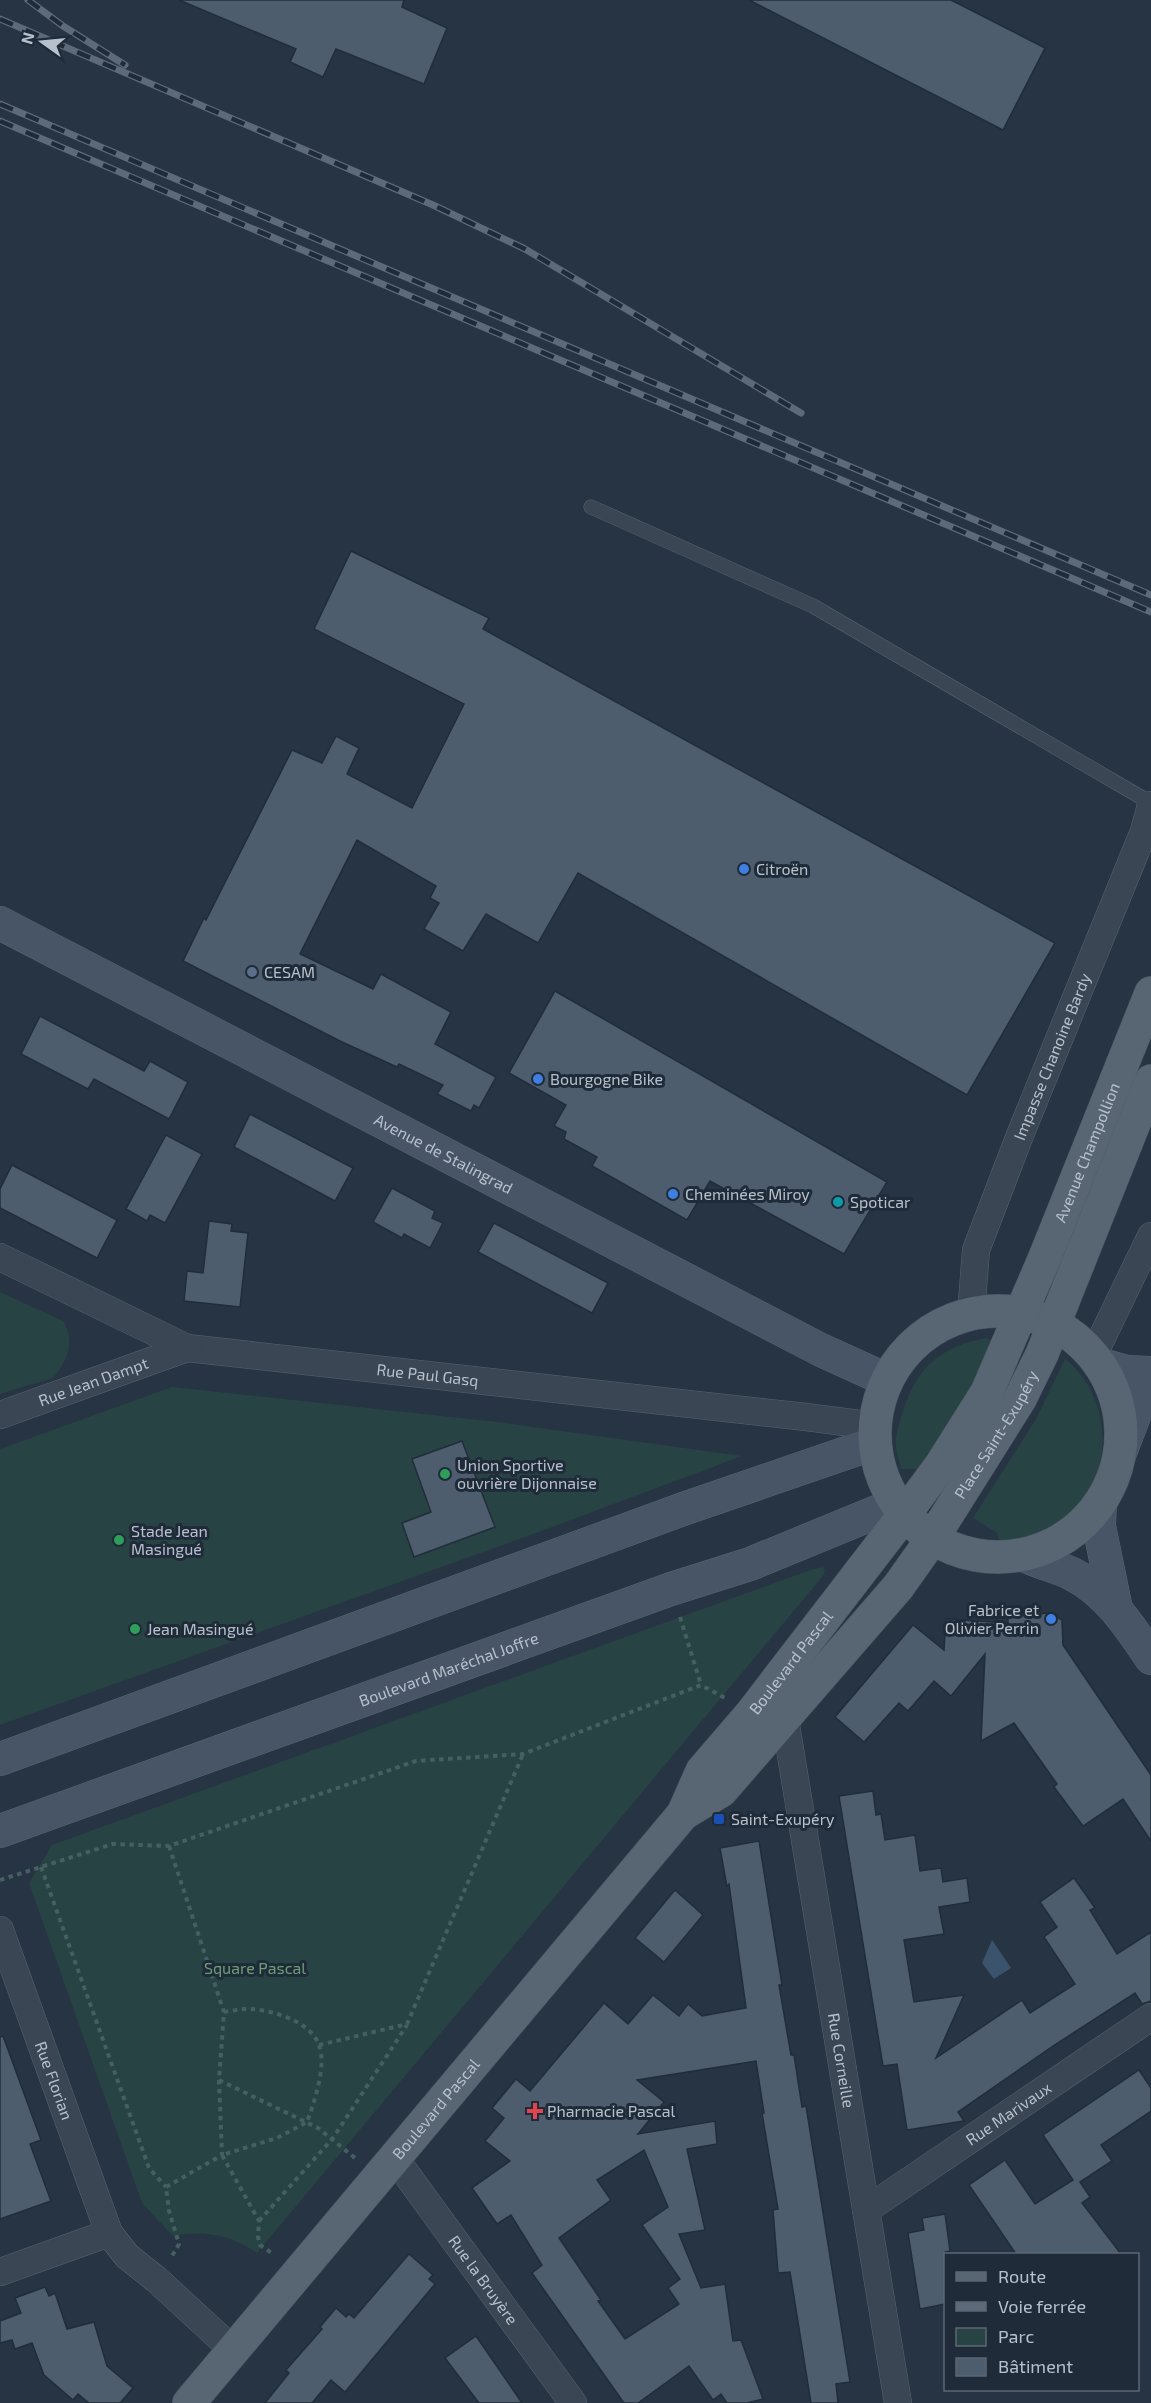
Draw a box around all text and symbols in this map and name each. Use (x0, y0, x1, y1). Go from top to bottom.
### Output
north arrow (12, 12, 72, 72)
text: N (16, 30, 38, 46)
place label: Citroën (756, 859, 808, 878)
marker: Citroën (737, 862, 751, 876)
place label: CESAM (264, 962, 315, 981)
marker: CESAM (245, 965, 259, 979)
street label: Impasse Chanoine Bardy (1009, 970, 1094, 1142)
place label: Bourgogne Bike (550, 1069, 663, 1088)
marker: Bourgogne Bike (531, 1072, 545, 1086)
street label: Avenue Champollion (1050, 1080, 1123, 1225)
street label: Avenue de Stalingrad (371, 1109, 516, 1197)
place label: Cheminées Miroy (685, 1184, 810, 1203)
marker: Cheminées Miroy (666, 1187, 680, 1201)
place label: Spoticar (850, 1192, 911, 1211)
marker: Spoticar (831, 1195, 845, 1209)
street label: Rue Jean Dampt (36, 1353, 151, 1410)
street label: Rue Paul Gasq (376, 1359, 480, 1389)
street label: Place Saint-Exupéry (950, 1367, 1042, 1502)
place label: Union Sportive ouvrière Dijonnaise (457, 1455, 597, 1493)
marker: Union Sportive ouvrière Dijonnaise (438, 1467, 452, 1481)
place label: Stade Jean Masingué (131, 1521, 208, 1558)
marker: Stade Jean Masingué (112, 1533, 126, 1547)
place label: Fabrice et Olivier Perrin (945, 1600, 1039, 1637)
street label: Boulevard Pascal (745, 1606, 836, 1718)
marker: Fabrice et Olivier Perrin (1044, 1612, 1058, 1626)
place label: Jean Masingué (147, 1619, 254, 1638)
marker: Jean Masingué (128, 1622, 142, 1636)
street label: Boulevard Maréchal Joffre (356, 1628, 541, 1710)
place label: Saint-Exupéry (731, 1809, 835, 1828)
marker: Saint-Exupéry (712, 1812, 726, 1826)
park label: Square Pascal (204, 1958, 306, 1977)
street label: Rue Corneille (825, 2011, 859, 2109)
street label: Rue Florian (32, 2039, 77, 2122)
street label: Boulevard Pascal (388, 2054, 483, 2163)
street label: Rue Marivaux (962, 2077, 1055, 2149)
place label: Pharmacie Pascal (547, 2101, 676, 2120)
marker: Pharmacie Pascal (528, 2104, 542, 2118)
street label: Rue la Bruyère (445, 2231, 523, 2328)
legend (944, 2253, 1139, 2391)
text: Route (998, 2265, 1046, 2287)
text: Voie ferrée (998, 2295, 1086, 2317)
text: Parc (998, 2325, 1034, 2347)
text: Bâtiment (998, 2355, 1073, 2377)

